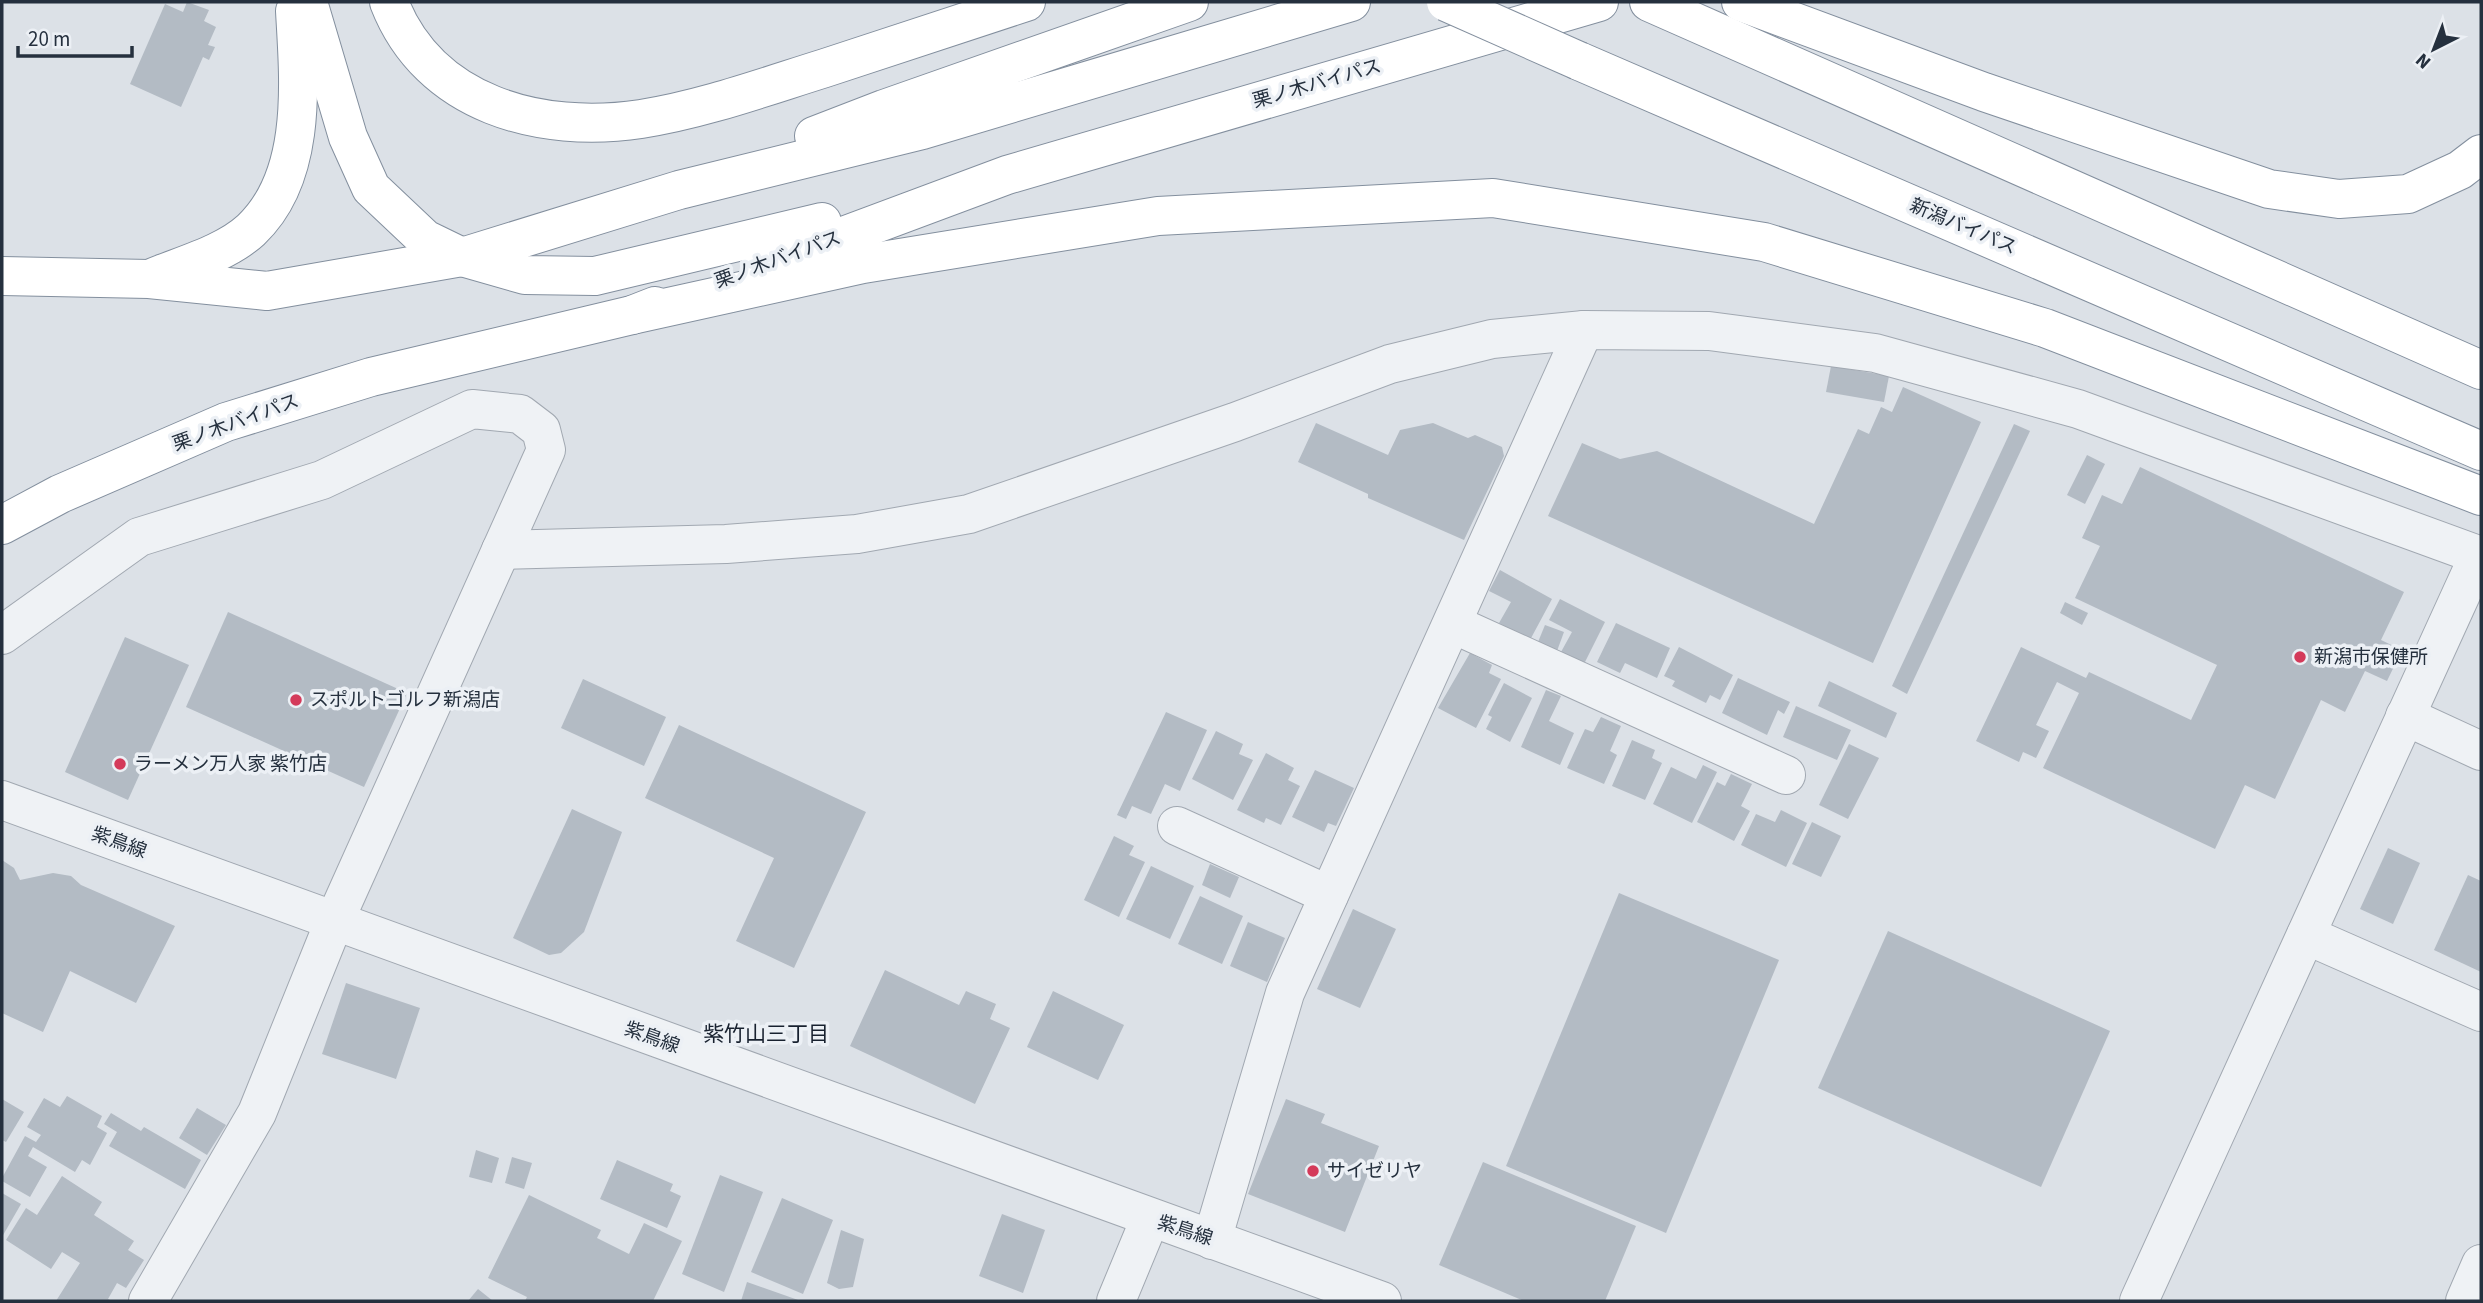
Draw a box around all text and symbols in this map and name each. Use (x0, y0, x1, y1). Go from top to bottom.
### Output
scale bar (18, 14, 131, 58)
north arrow (2399, 14, 2469, 84)
text: 20 m (28, 24, 70, 54)
text: N (2410, 46, 2437, 75)
street label: 栗ノ木バイパス (1250, 53, 1384, 115)
street label: 新潟バイパス (1905, 192, 2021, 262)
street label: 栗ノ木バイパス (711, 225, 845, 295)
street label: 栗ノ木バイパス (169, 388, 303, 458)
place label: 新潟市保健所 (2314, 644, 2428, 671)
marker: 新潟市保健所 (2292, 649, 2308, 665)
place label: スポルトゴルフ新潟店 (310, 687, 500, 714)
marker: スポルトゴルフ新潟店 (288, 692, 304, 708)
place label: ラーメン万人家 紫竹店 (134, 751, 327, 778)
marker: ラーメン万人家 紫竹店 (112, 756, 128, 772)
street label: 紫鳥線 (88, 821, 150, 865)
street label: 紫鳥線 (621, 1016, 683, 1060)
district label: 紫竹山三丁目 (703, 1019, 829, 1049)
place label: サイゼリヤ (1327, 1158, 1422, 1185)
marker: サイゼリヤ (1305, 1163, 1321, 1179)
street label: 紫鳥線 (1154, 1209, 1216, 1253)

